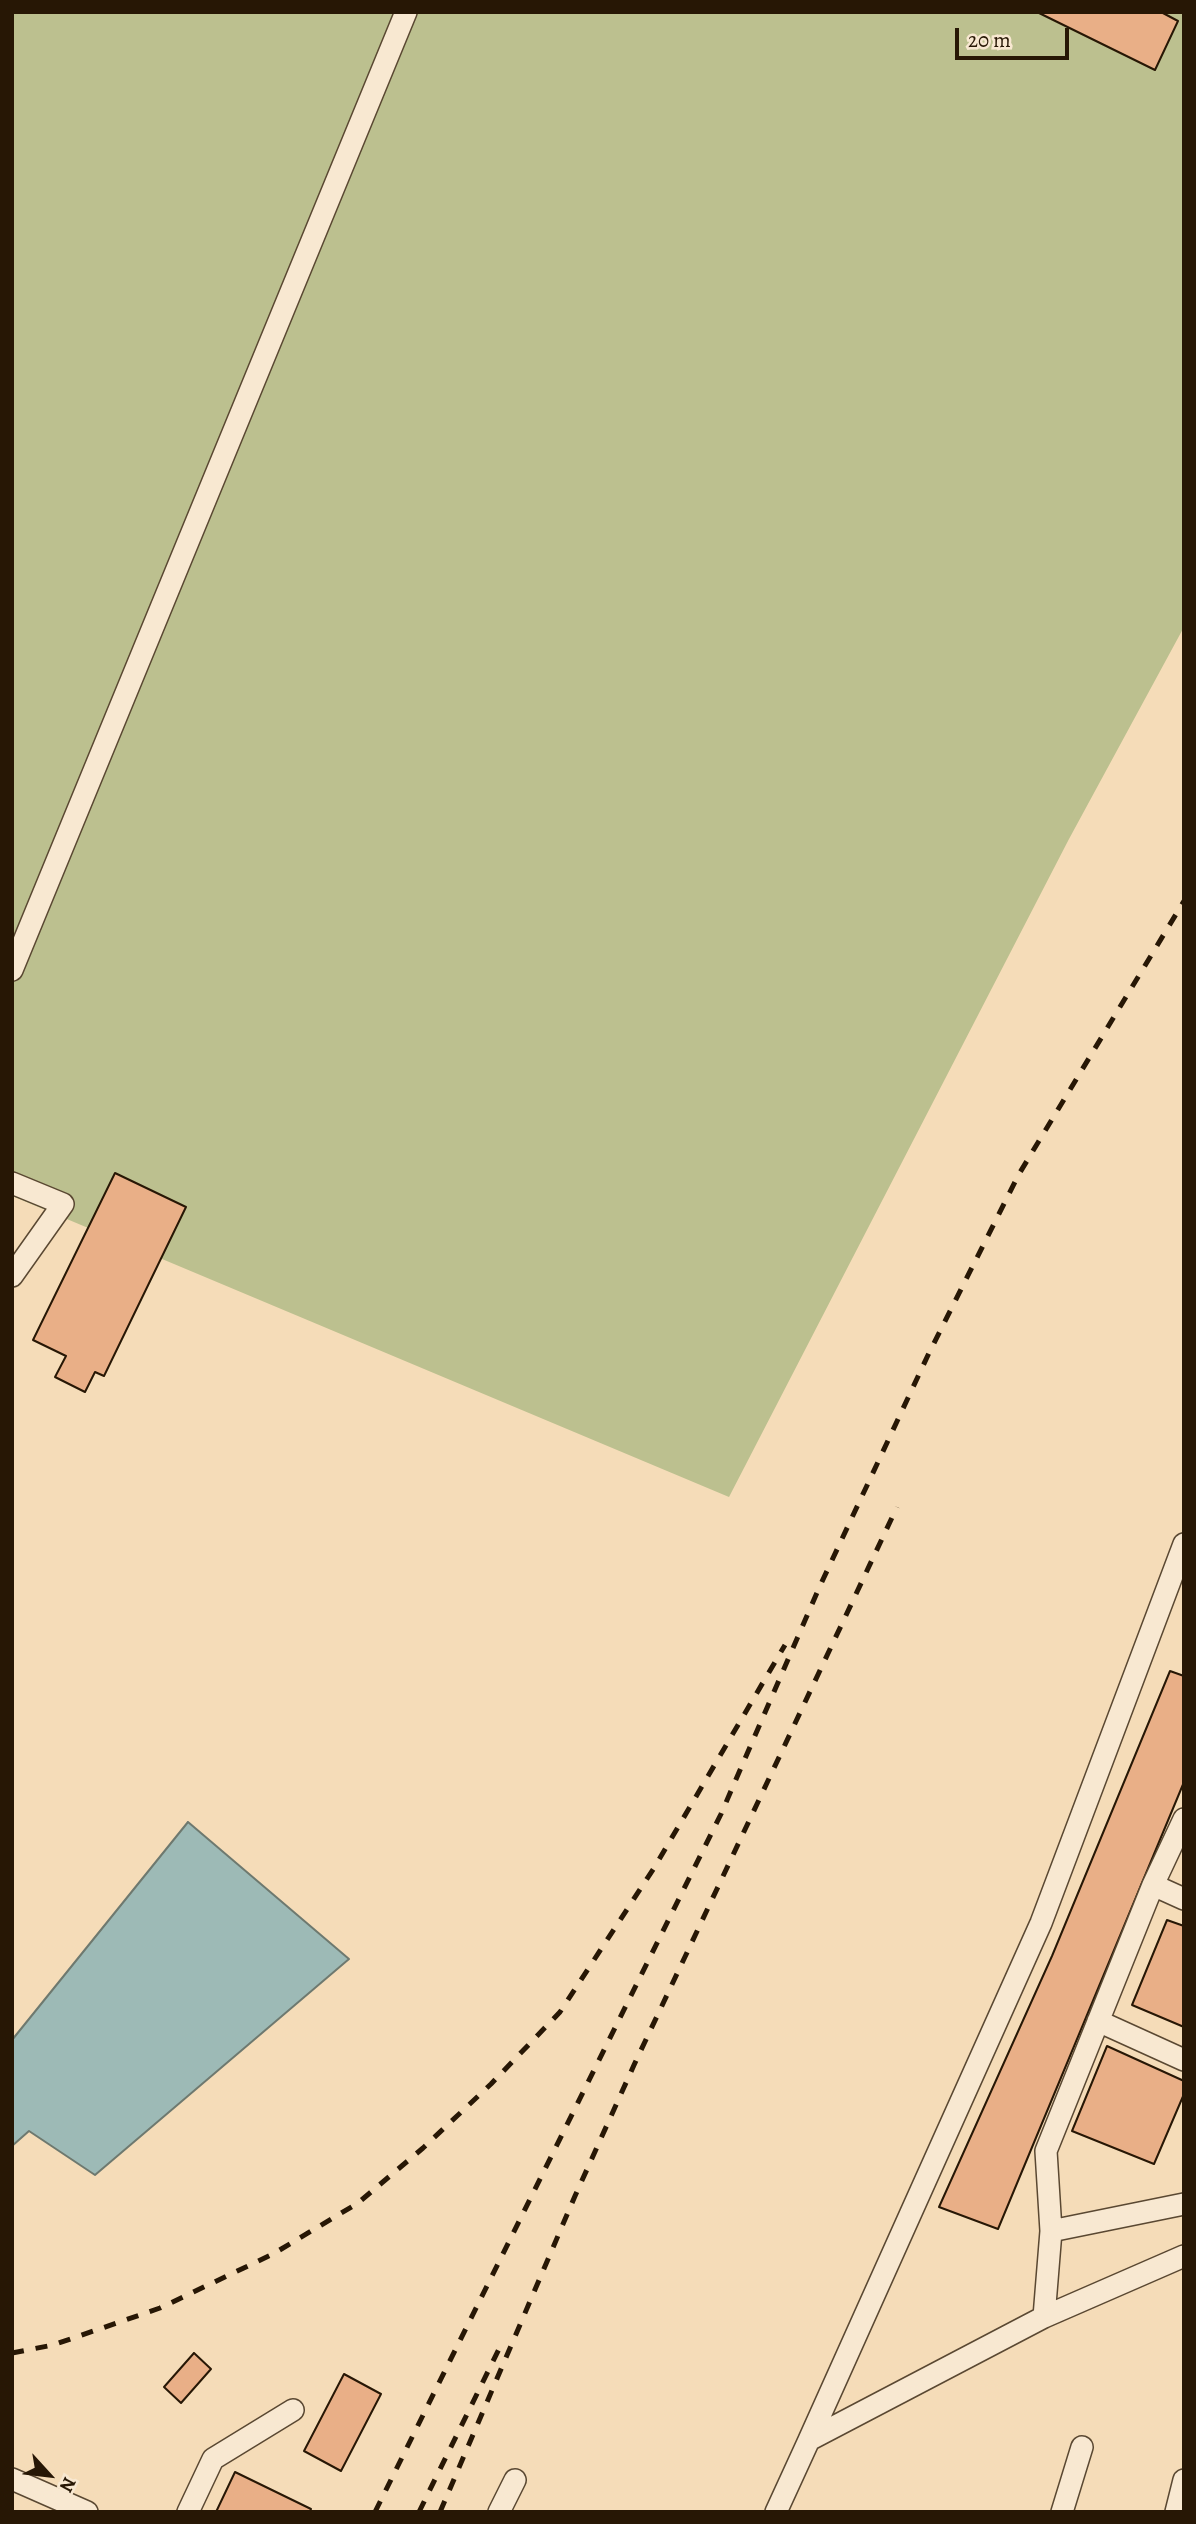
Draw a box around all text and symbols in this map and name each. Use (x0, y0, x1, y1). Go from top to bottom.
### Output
scale bar (958, 14, 1072, 58)
text: 20 m (968, 26, 1011, 54)
north arrow (14, 2440, 84, 2510)
text: N (53, 2472, 82, 2497)

